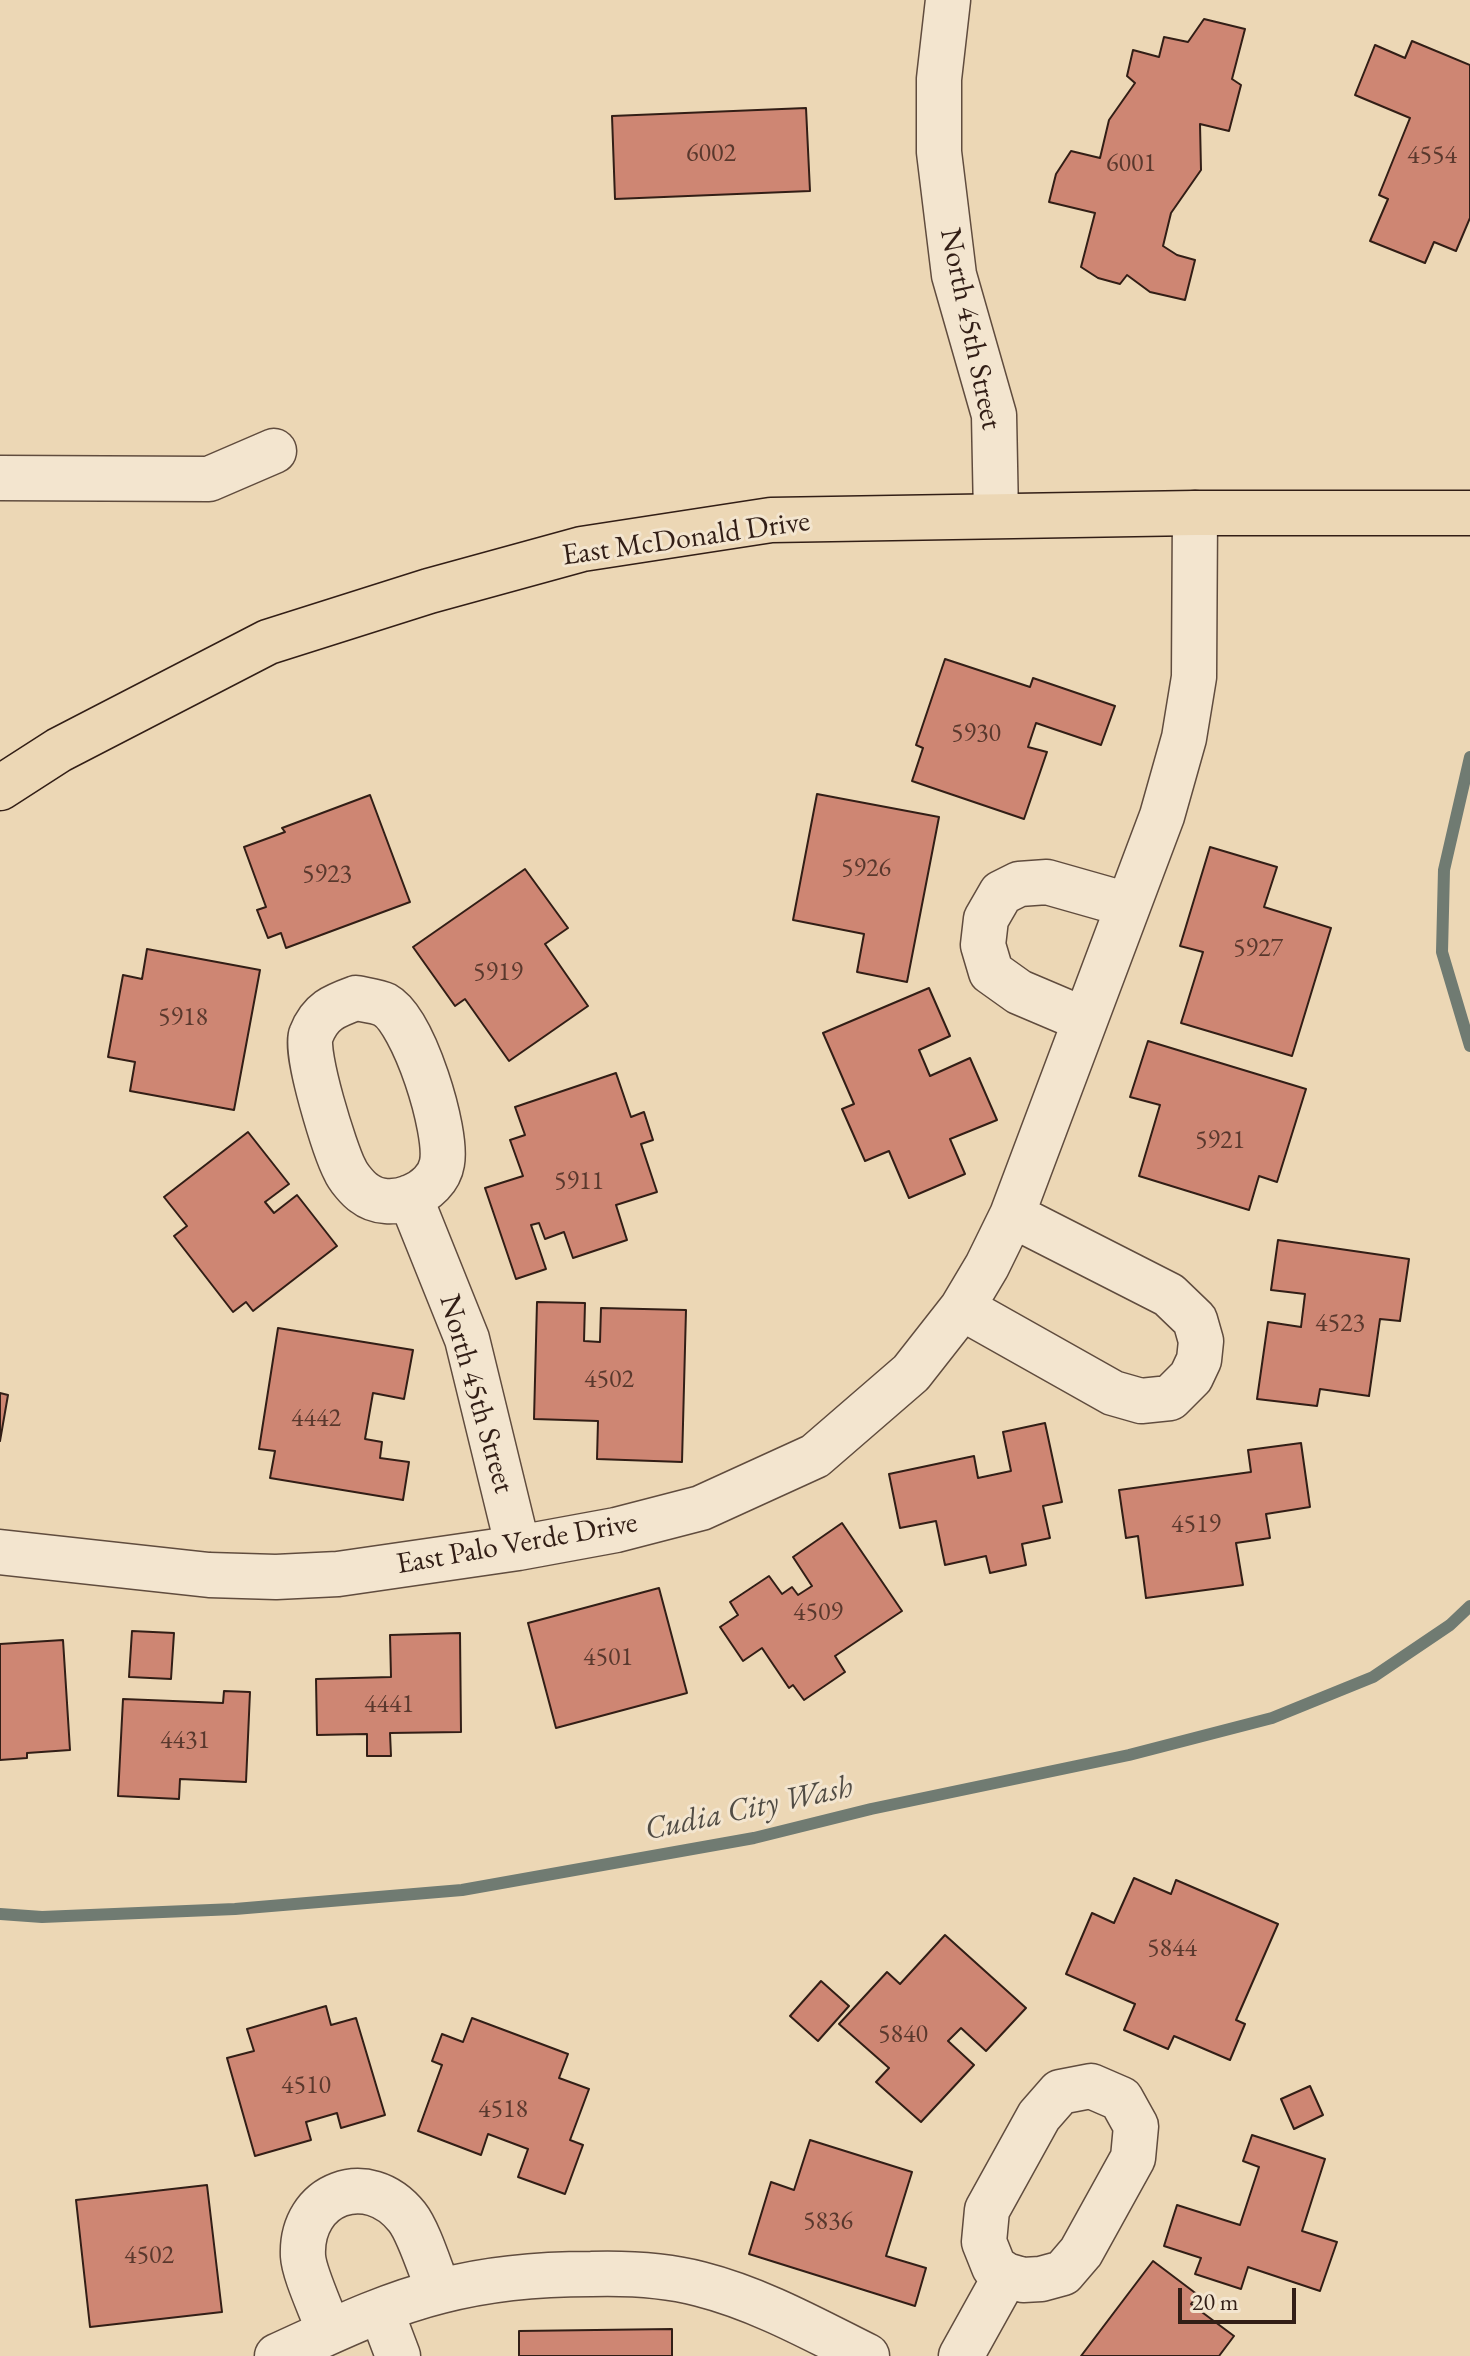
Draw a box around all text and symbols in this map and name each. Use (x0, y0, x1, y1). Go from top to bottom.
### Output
house number: 6002 (686, 138, 736, 170)
house number: 4554 (1407, 140, 1457, 172)
house number: 6001 (1106, 148, 1156, 180)
street label: North 45th Street (931, 225, 1009, 433)
street label: East McDonald Drive (560, 504, 812, 574)
house number: 5930 (951, 718, 1001, 750)
house number: 5926 (841, 853, 891, 885)
house number: 5923 (302, 859, 352, 891)
house number: 5927 (1233, 933, 1283, 965)
house number: 5919 (473, 957, 523, 989)
house number: 5918 (158, 1002, 208, 1034)
house number: 5921 (1195, 1125, 1245, 1157)
house number: 5911 (554, 1166, 604, 1198)
street label: North 45th Street (430, 1290, 522, 1498)
house number: 4523 (1315, 1308, 1365, 1340)
house number: 4502 (584, 1364, 634, 1396)
house number: 4442 (291, 1403, 341, 1435)
street label: East Palo Verde Drive (394, 1505, 640, 1583)
house number: 4519 (1171, 1509, 1221, 1541)
house number: 4509 (793, 1597, 843, 1629)
house number: 4501 (583, 1642, 633, 1674)
house number: 4441 (364, 1689, 414, 1721)
house number: 4431 (160, 1725, 210, 1757)
water label: Cudia City Wash (642, 1768, 856, 1850)
house number: 5844 (1147, 1933, 1197, 1965)
house number: 5840 (878, 2019, 928, 2051)
house number: 4510 (281, 2070, 331, 2102)
house number: 4518 (478, 2094, 528, 2126)
house number: 5836 (803, 2206, 853, 2238)
house number: 4502 (124, 2240, 174, 2272)
scale bar (1182, 2272, 1300, 2322)
text: 20 m (1192, 2286, 1239, 2317)

